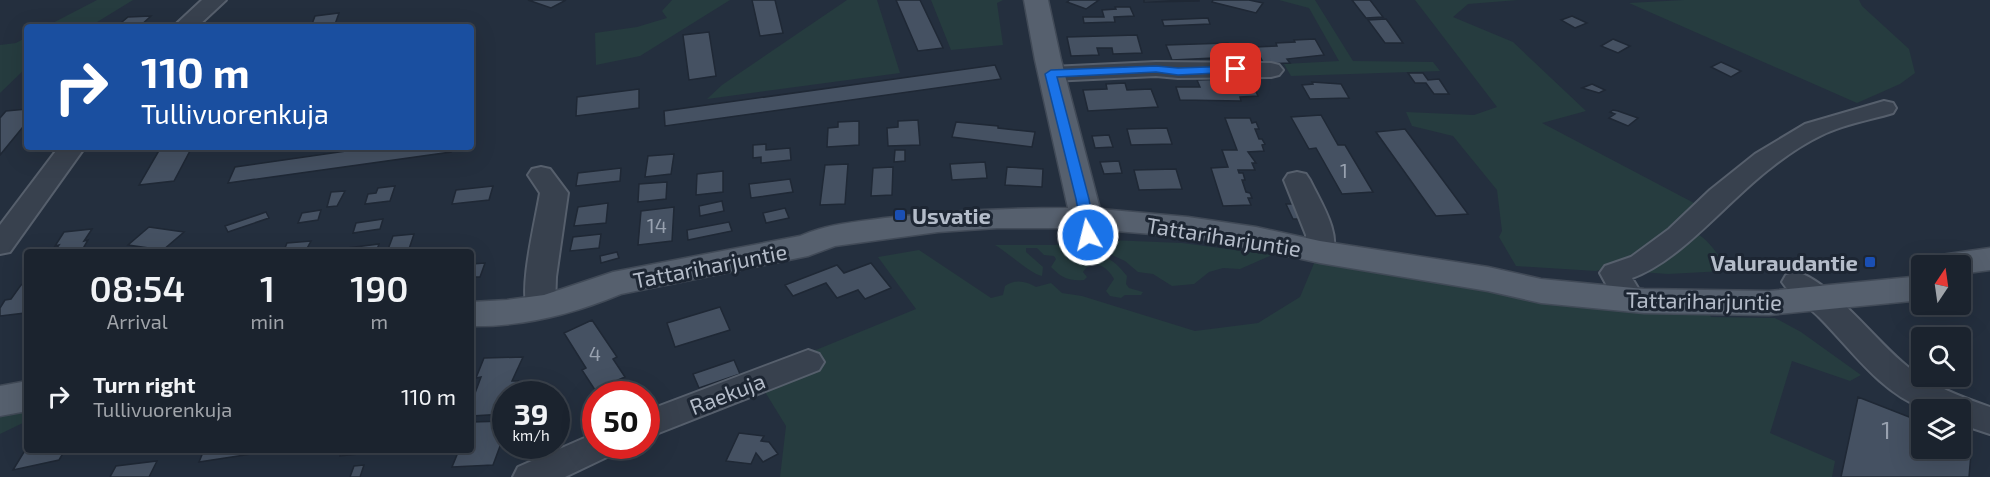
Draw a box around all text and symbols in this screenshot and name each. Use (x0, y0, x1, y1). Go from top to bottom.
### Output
pin (1210, 43, 1261, 94)
text: 110 m (141, 46, 250, 96)
icon: right (42, 48, 120, 126)
icon: arrive (1219, 52, 1252, 85)
text: Tullivuorenkuja (141, 97, 329, 129)
house number: 1 (1340, 158, 1348, 182)
place label: Usvatie (912, 202, 991, 228)
position arrow (1056, 203, 1120, 267)
marker: Usvatie (893, 208, 907, 222)
street label: Tattariharjuntie (1145, 211, 1303, 262)
house number: 14 (647, 213, 667, 237)
street label: Tattariharjuntie (631, 237, 789, 294)
place label: Valuraudantie (1710, 249, 1858, 275)
marker: Valuraudantie (1863, 255, 1877, 269)
north arrow (1911, 255, 1971, 315)
map controls (1911, 255, 1971, 459)
text: 08:54 (89, 266, 185, 309)
text: 1 (260, 266, 275, 309)
text: 190 (350, 266, 408, 309)
street label: Tattariharjuntie (1626, 286, 1782, 315)
text: Arrival (107, 309, 168, 333)
text: min (251, 309, 285, 333)
text: m (371, 309, 388, 333)
button: search (1911, 327, 1971, 387)
house number: 4 (589, 341, 601, 365)
street label: Raekuja (686, 367, 769, 420)
text: Turn right (93, 371, 195, 397)
icon: right (42, 380, 75, 413)
speed limit sign: 50 (582, 381, 660, 459)
text: 110 m (401, 383, 456, 409)
text: 39 (514, 395, 548, 431)
text: Tullivuorenkuja (93, 397, 232, 421)
button: layers (1911, 399, 1971, 459)
house number: 1 (1881, 415, 1891, 444)
text: km/h (512, 426, 550, 444)

